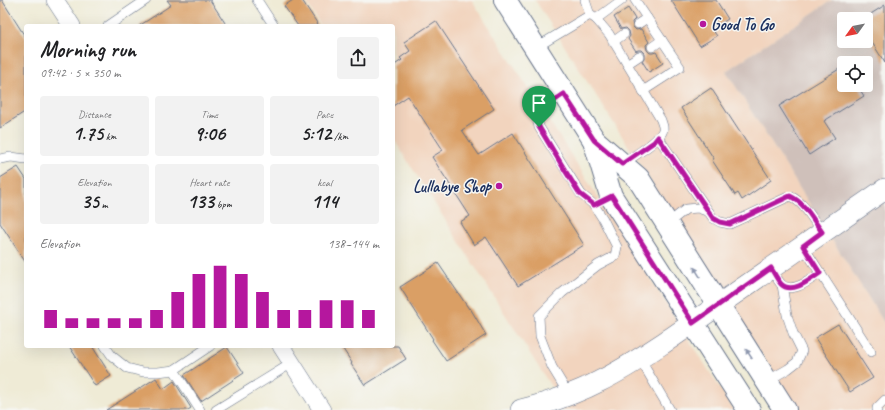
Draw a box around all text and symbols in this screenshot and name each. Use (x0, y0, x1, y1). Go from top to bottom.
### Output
north arrow (837, 12, 873, 48)
map controls (837, 12, 873, 92)
place label: Good To Go (711, 14, 776, 35)
marker: Good To Go (698, 19, 708, 29)
text: Morning run (40, 36, 136, 64)
button: share (337, 37, 379, 79)
button: locate (837, 56, 873, 92)
text: 09:42 · 5 × 350 m (40, 65, 121, 81)
pin (522, 86, 556, 127)
icon: arrive (528, 92, 550, 114)
text: Distance (78, 107, 111, 121)
text: Time (201, 107, 218, 121)
text: Pace (316, 107, 333, 121)
text: 1.75 (73, 121, 103, 146)
text: 9:06 (194, 121, 225, 146)
text: 5:12 (301, 121, 331, 146)
text: km (103, 129, 116, 143)
text: /km (331, 129, 348, 143)
text: Elevation (78, 175, 111, 189)
text: Heart rate (189, 175, 230, 189)
text: kcal (317, 175, 332, 189)
place label: Lullabye Shop (413, 176, 493, 197)
marker: Lullabye Shop (494, 181, 504, 191)
text: 35 (81, 189, 99, 214)
text: 133 (187, 189, 214, 214)
text: 114 (311, 189, 338, 214)
text: m (99, 197, 108, 211)
text: bpm (214, 197, 232, 211)
text: Elevation (40, 236, 80, 252)
text: 138–144 m (328, 236, 379, 252)
one-way arrow (693, 267, 701, 277)
one-way arrow (745, 348, 753, 359)

